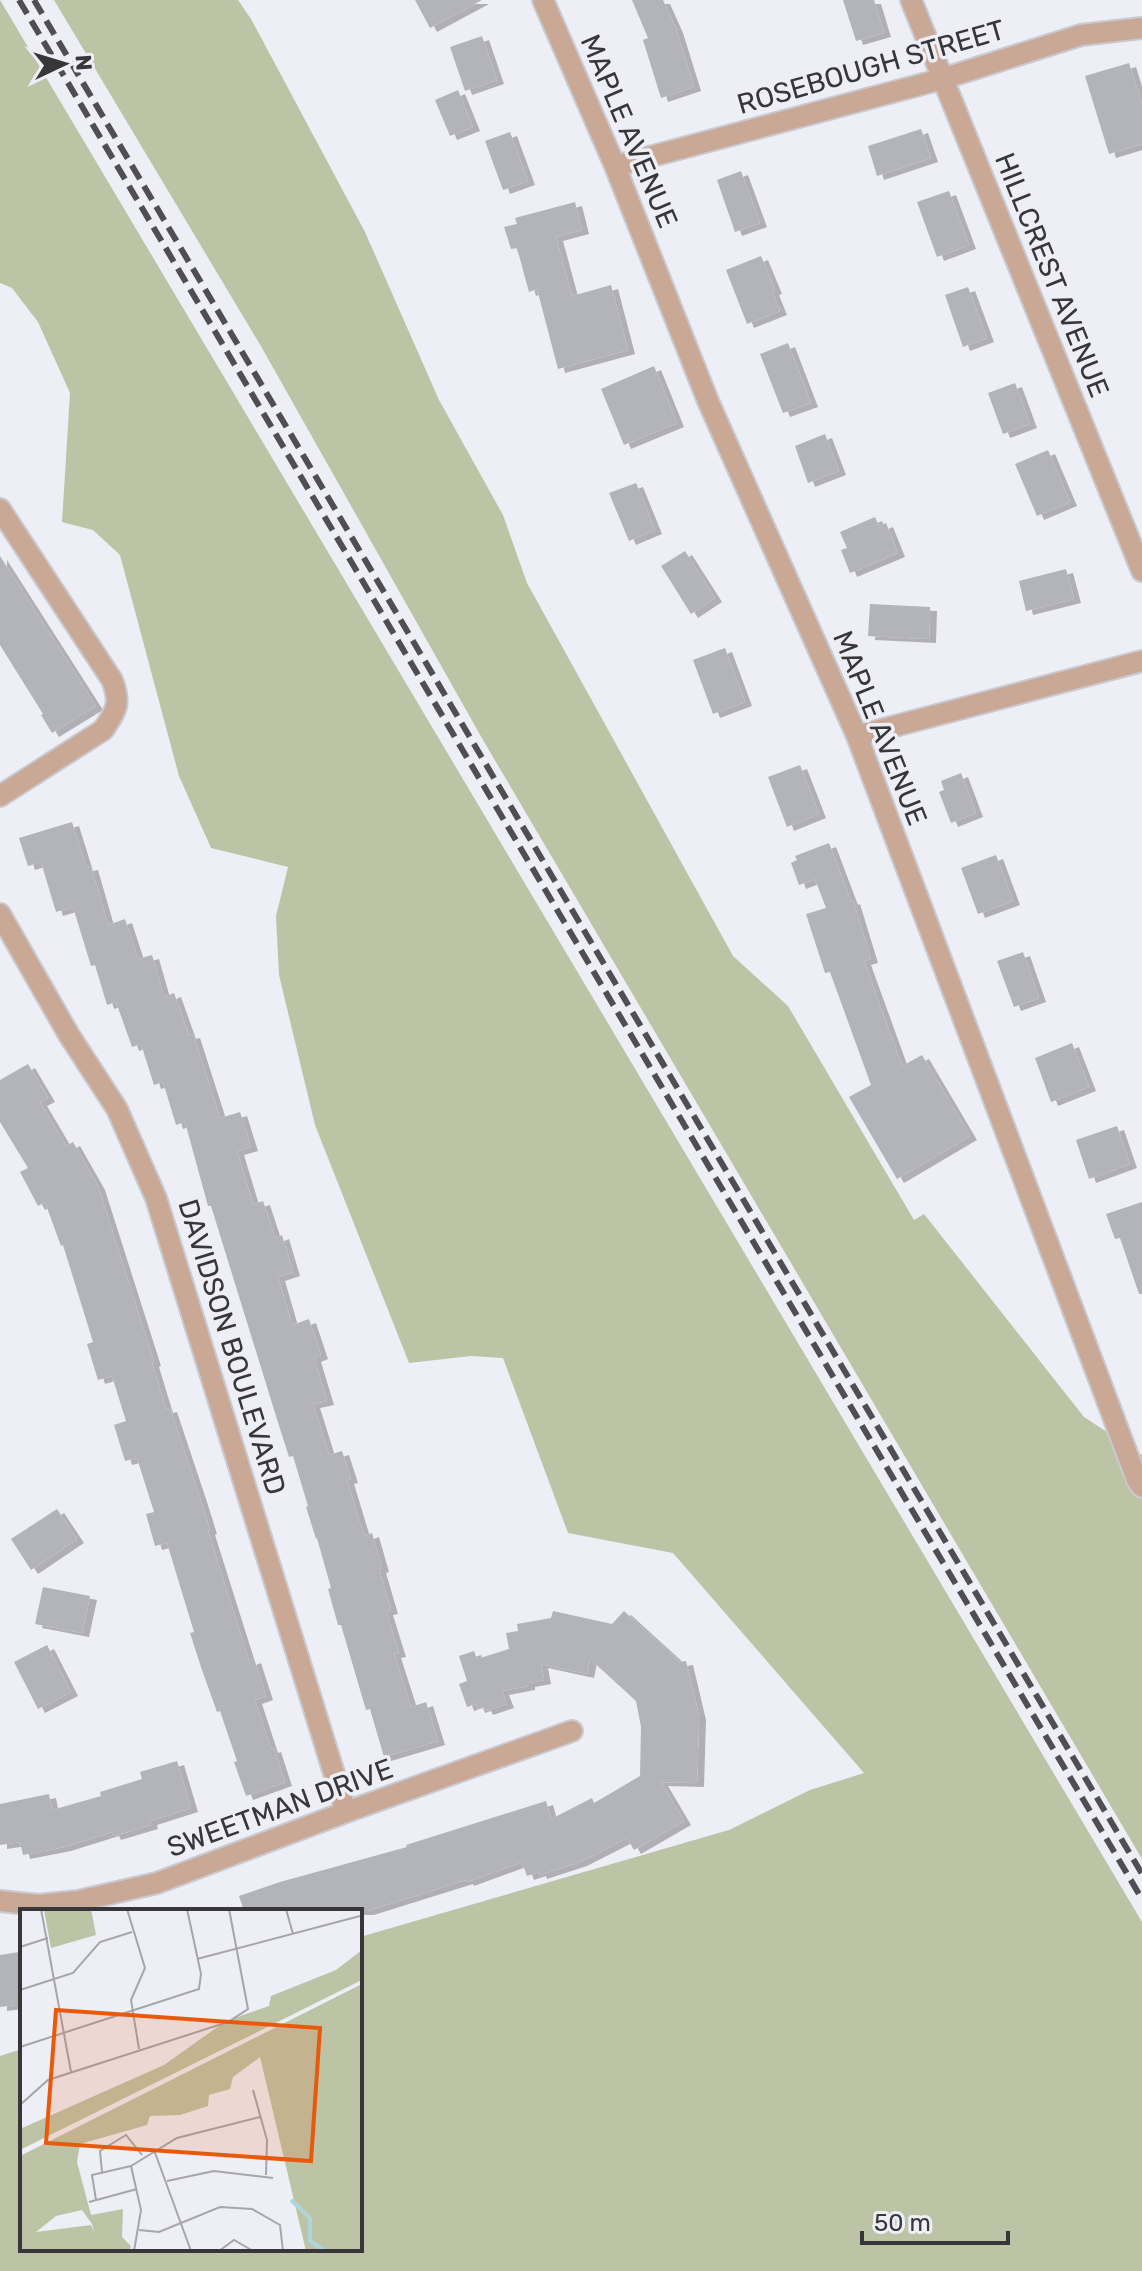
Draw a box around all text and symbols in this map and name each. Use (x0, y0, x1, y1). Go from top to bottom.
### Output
street label: ROSEBOUGH STREET (733, 13, 1009, 121)
north arrow (24, 24, 104, 104)
street label: MAPLE AVENUE (573, 29, 685, 233)
text: N (69, 54, 97, 71)
street label: HILLCREST AVENUE (988, 148, 1116, 402)
street label: MAPLE AVENUE (826, 626, 934, 830)
street label: DAVIDSON BOULEVARD (171, 1195, 293, 1499)
street label: SWEETMAN DRIVE (163, 1752, 397, 1864)
inset map (20, 1909, 362, 2251)
scale bar (862, 2195, 1008, 2245)
text: 50 m (874, 2209, 931, 2237)

